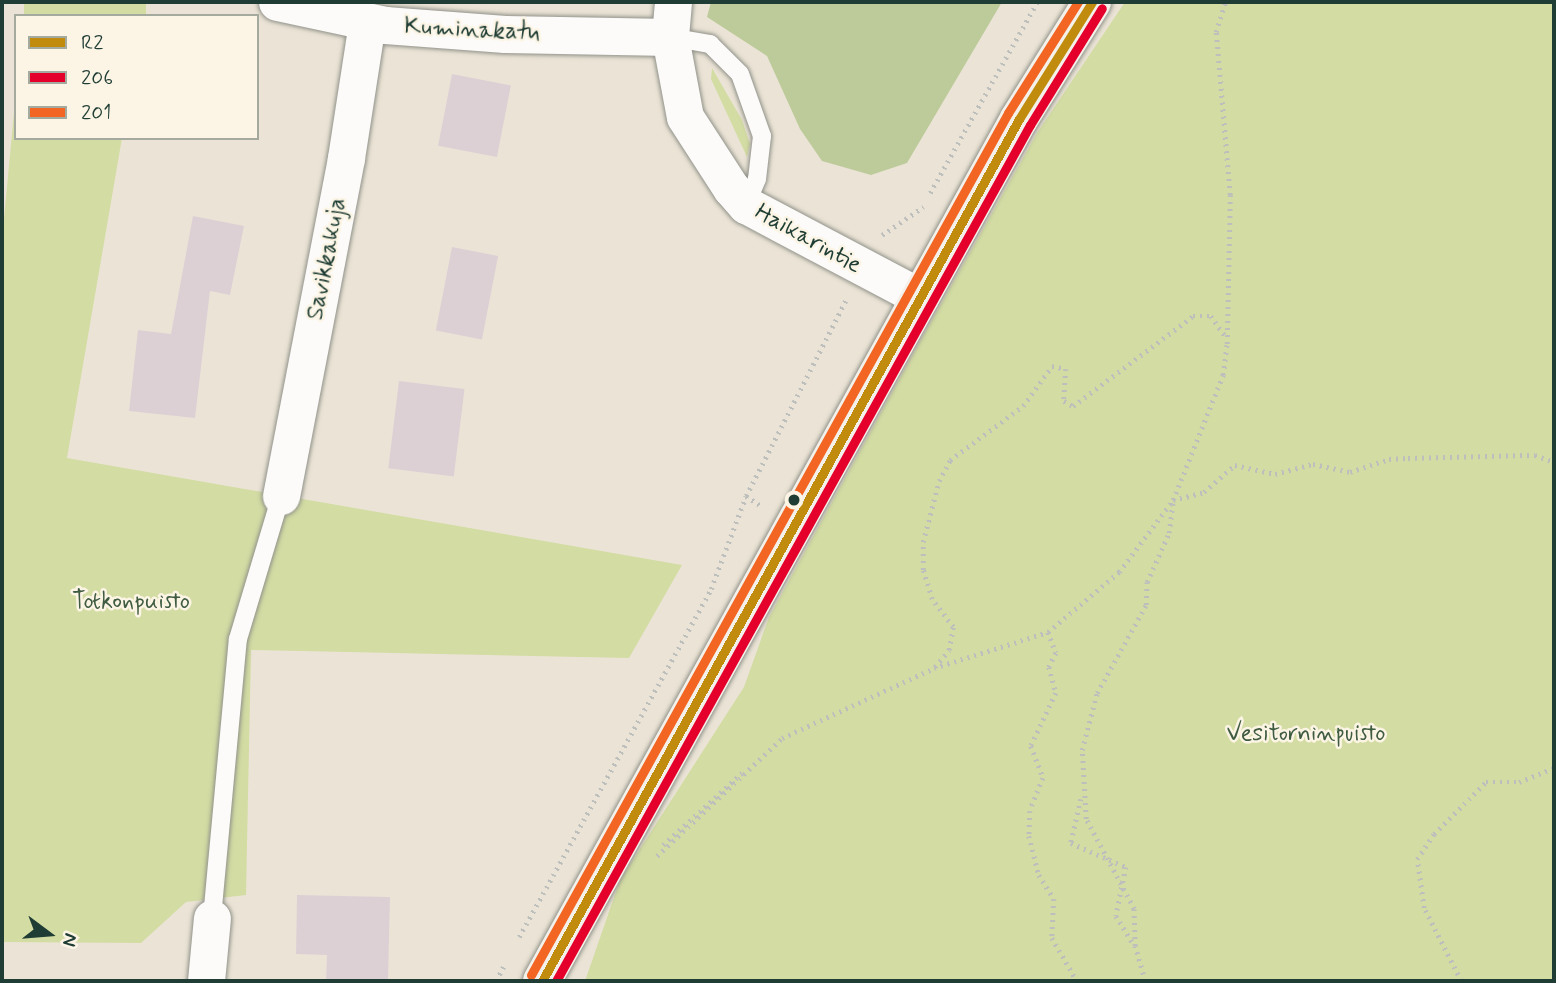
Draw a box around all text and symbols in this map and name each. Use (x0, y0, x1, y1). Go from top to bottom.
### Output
street label: Kuminakatu (403, 12, 541, 48)
legend (14, 14, 259, 140)
text: R2 (81, 29, 104, 57)
text: 206 (81, 64, 113, 92)
text: 201 (81, 99, 111, 127)
street label: Savikkakuja (301, 196, 353, 322)
street label: Haikarintie (750, 198, 866, 280)
unlabelled marker (787, 493, 801, 507)
park label: Totkonpuisto (72, 588, 190, 616)
park label: Vesitorninpuisto (1226, 720, 1386, 748)
north arrow (14, 899, 84, 969)
text: N (56, 930, 83, 949)

